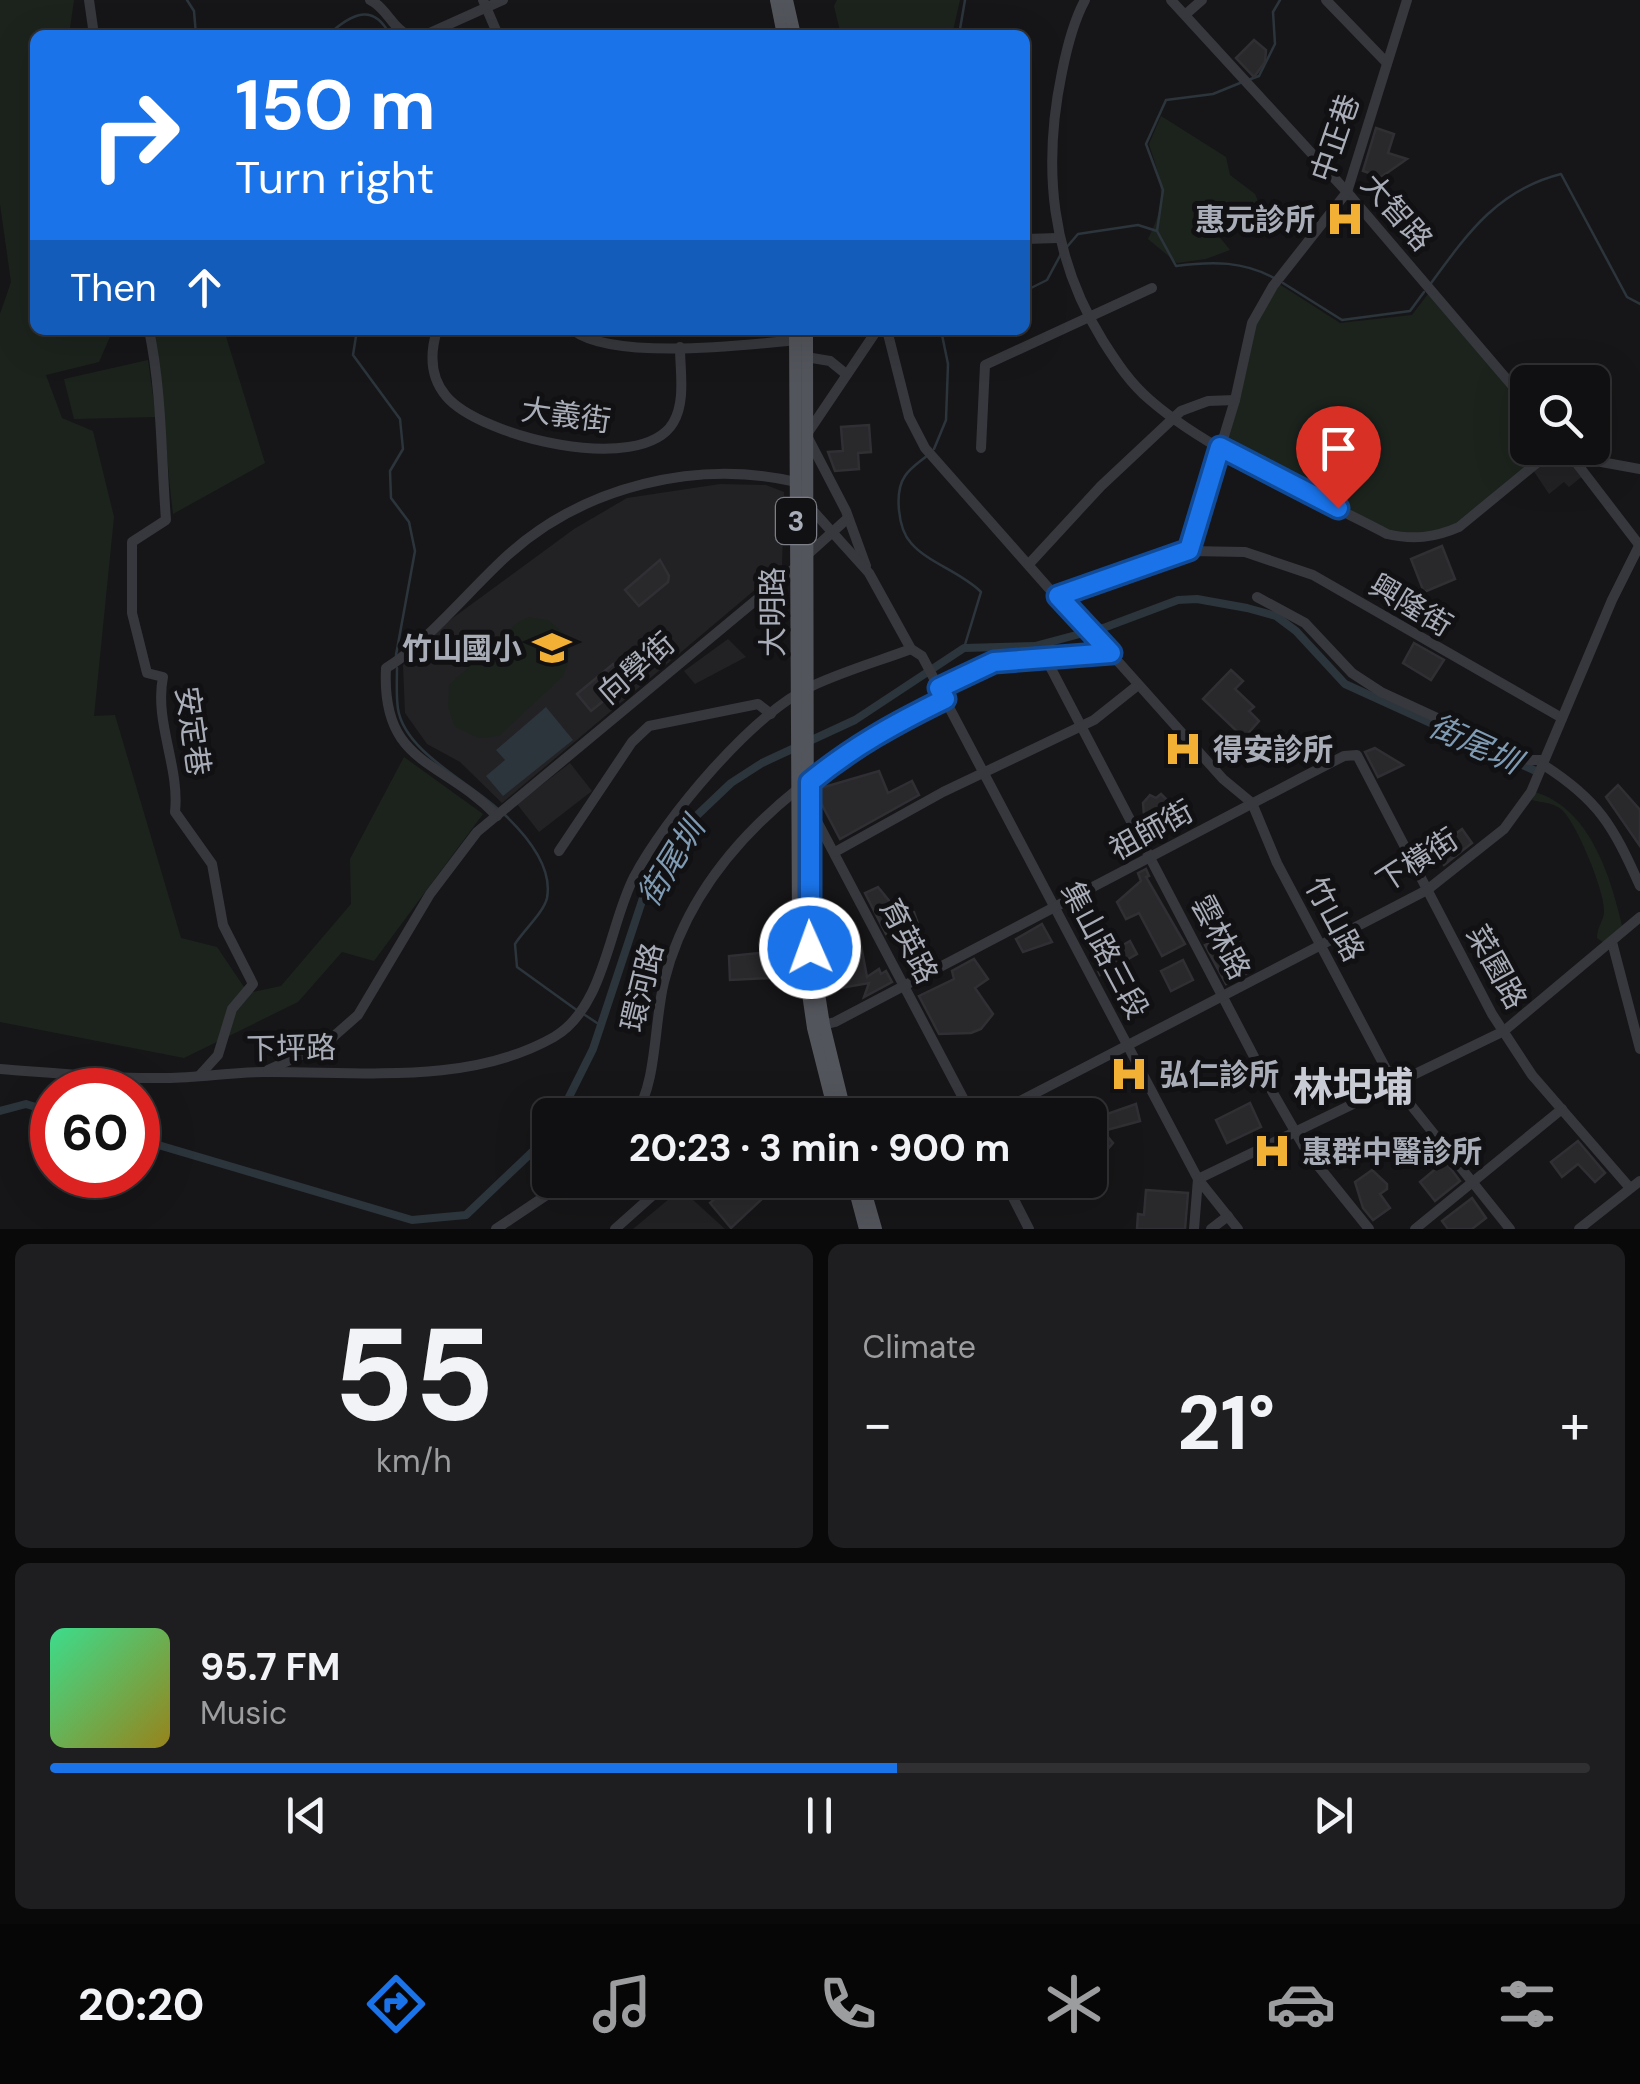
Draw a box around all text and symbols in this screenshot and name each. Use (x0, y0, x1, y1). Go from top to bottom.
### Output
text: 150 m (235, 60, 436, 151)
icon: right (70, 70, 200, 200)
street label: 中正巷 (1302, 89, 1368, 187)
text: Turn right (235, 148, 434, 207)
street label: 大智路 (1353, 165, 1441, 259)
hospital icon: 惠元診所 (1324, 198, 1366, 240)
place label: 惠元診所 (1195, 200, 1315, 239)
icon: ahead (177, 260, 232, 315)
text: Then (70, 263, 157, 313)
map controls (1510, 365, 1610, 465)
button: search (1510, 365, 1610, 465)
street label: 大義街 (519, 389, 613, 441)
pin (1296, 406, 1381, 509)
icon: arrive (1311, 421, 1366, 476)
road number: 3 (776, 498, 816, 544)
street label: 興隆街 (1362, 565, 1460, 645)
street label: 大明路 (753, 567, 792, 657)
street label: 向學街 (589, 624, 683, 712)
school or university icon: 竹山國小 (531, 627, 573, 669)
place label: 竹山國小 (402, 629, 522, 668)
street label: 安定巷 (167, 684, 219, 778)
water label: 街尾圳 (1423, 705, 1531, 785)
hospital icon: 得安診所 (1162, 728, 1204, 770)
place label: 得安診所 (1213, 730, 1333, 769)
street label: 祖師街 (1102, 791, 1200, 869)
water label: 街尾圳 (628, 807, 716, 914)
street label: 下橫街 (1369, 819, 1465, 901)
street label: 竹山路 (1297, 870, 1373, 968)
street label: 集山路三段 (1053, 875, 1157, 1025)
street label: 雲林路 (1183, 888, 1259, 986)
street label: 育英路 (871, 892, 947, 990)
position arrow (758, 896, 862, 1000)
street label: 菜園路 (1458, 918, 1536, 1016)
street label: 環河路 (612, 939, 672, 1035)
street label: 下坪路 (246, 1028, 336, 1068)
hospital icon: 弘仁診所 (1108, 1053, 1150, 1095)
place label: 弘仁診所 (1159, 1055, 1279, 1094)
district label: 林圯埔 (1293, 1061, 1413, 1113)
speed limit sign: 60 (30, 1068, 160, 1198)
text: 20:23 · 3 min · 900 m (629, 1123, 1010, 1173)
hospital icon: 惠群中醫診所 (1251, 1130, 1293, 1172)
place label: 惠群中醫診所 (1302, 1132, 1482, 1171)
text: 55 (333, 1290, 495, 1459)
text: Climate (863, 1326, 976, 1368)
text: 21° (1177, 1375, 1275, 1472)
text: − (863, 1388, 893, 1460)
text: + (1560, 1388, 1590, 1460)
text: km/h (376, 1440, 452, 1482)
text: 95.7 FM (200, 1642, 340, 1692)
text: Music (200, 1692, 287, 1734)
icon: previous (279, 1788, 334, 1843)
icon: pause (792, 1788, 847, 1843)
icon: next (1306, 1788, 1361, 1843)
icon: directions (361, 1969, 431, 2039)
icon: music (587, 1969, 657, 2039)
icon: phone (813, 1969, 883, 2039)
icon: climate (1039, 1969, 1109, 2039)
icon: car (1266, 1969, 1336, 2039)
icon: filters (1492, 1969, 1562, 2039)
text: 20:20 (78, 1975, 204, 2034)

